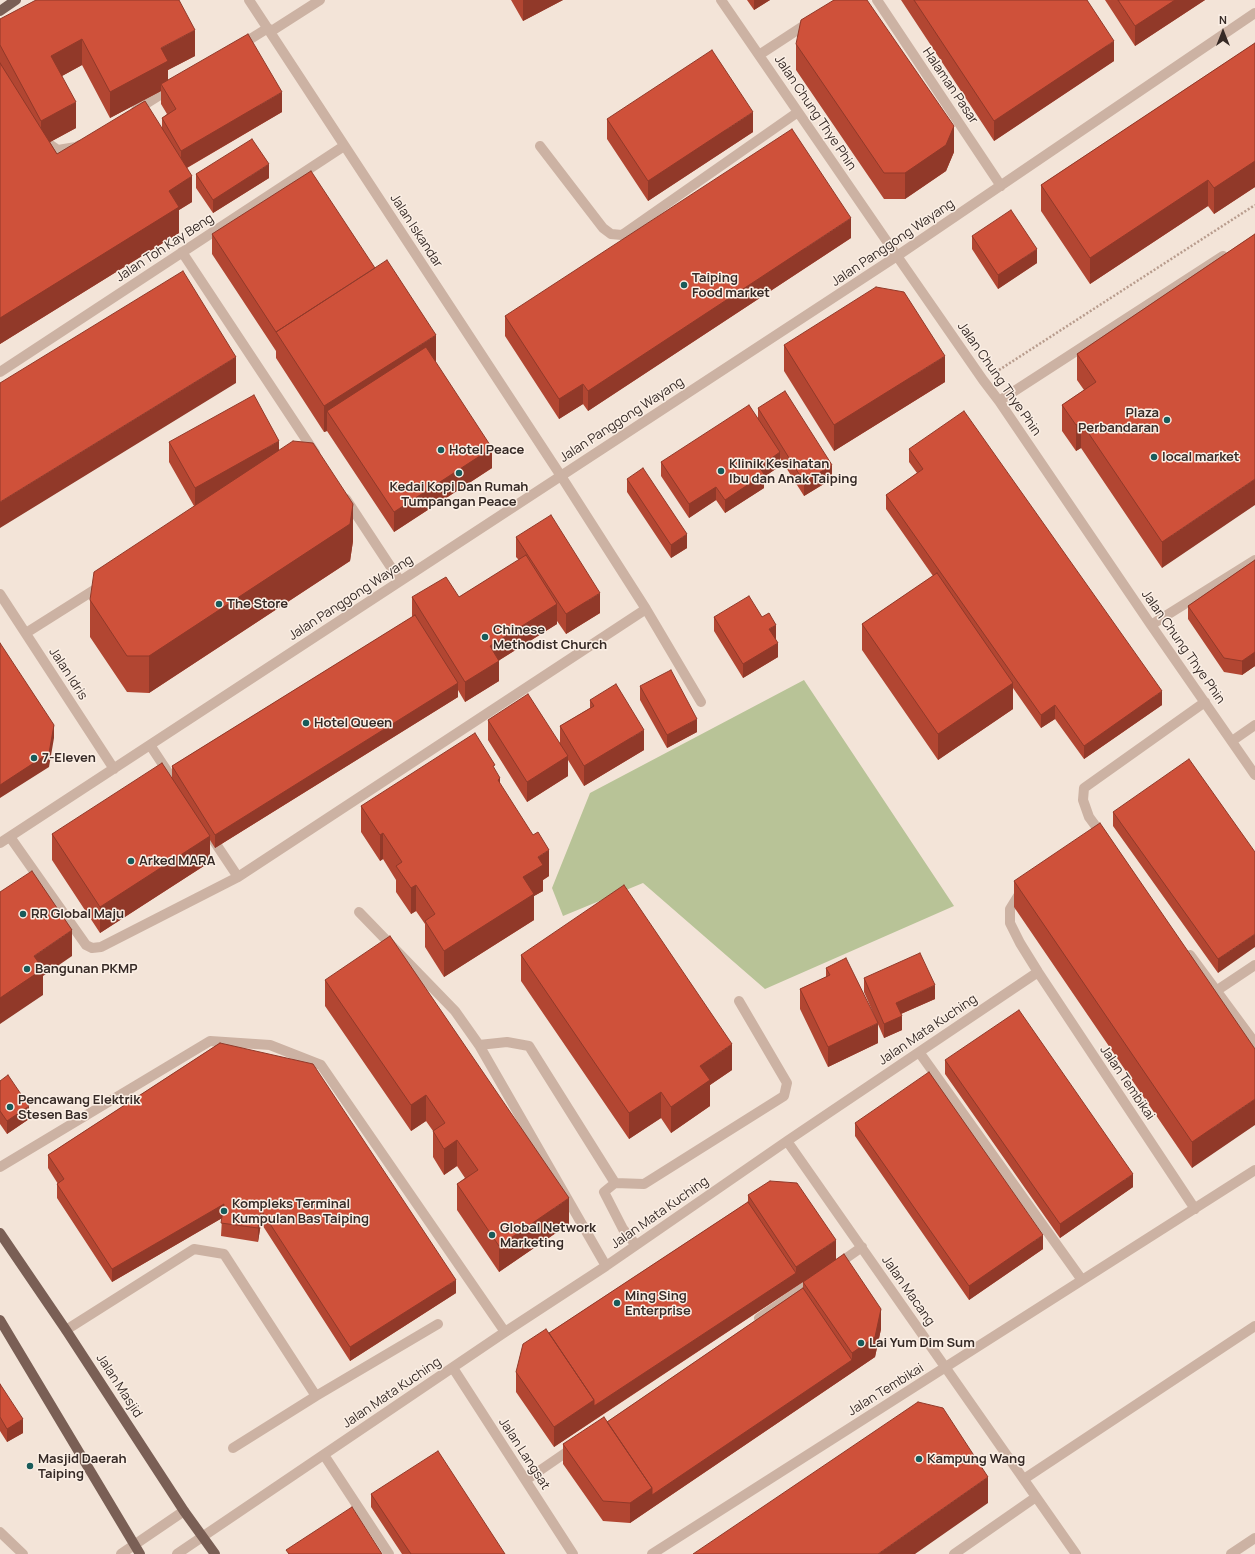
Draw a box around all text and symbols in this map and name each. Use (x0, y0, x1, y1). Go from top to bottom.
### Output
north arrow (1203, 12, 1243, 52)
text: N (1219, 12, 1227, 27)
street label: Halaman Pasar (919, 45, 981, 127)
street label: Jalan Chung Thye Phin (771, 53, 859, 173)
street label: Jalan Iskandar (386, 191, 446, 271)
street label: Jalan Panggong Wayang (829, 196, 957, 290)
street label: Jalan Toh Kay Beng (113, 211, 217, 285)
place label: Taiping Food market (692, 270, 770, 301)
marker: Taiping Food market (679, 280, 689, 290)
street label: Jalan Chung Thye Phin (954, 319, 1044, 439)
street label: Jalan Panggong Wayang (557, 374, 687, 466)
place label: Plaza Perbandaran (1078, 405, 1159, 436)
marker: Plaza Perbandaran (1162, 415, 1172, 425)
place label: Hotel Peace (449, 442, 524, 458)
marker: Hotel Peace (436, 445, 446, 455)
place label: local market (1162, 449, 1239, 465)
marker: local market (1149, 452, 1159, 462)
place label: Klinik Kesihatan Ibu dan Anak Taiping (729, 456, 857, 487)
marker: Klinik Kesihatan Ibu dan Anak Taiping (716, 466, 726, 476)
marker: Kedai Kopi Dan Rumah Tumpangan Peace (454, 468, 464, 478)
place label: Kedai Kopi Dan Rumah Tumpangan Peace (390, 479, 528, 510)
street label: Jalan Panggong Wayang (286, 552, 416, 644)
street label: Jalan Chung Thye Phin (1138, 587, 1228, 707)
place label: The Store (227, 596, 288, 612)
marker: The Store (214, 599, 224, 609)
place label: Chinese Methodist Church (493, 622, 607, 653)
marker: Chinese Methodist Church (480, 632, 490, 642)
street label: Jalan Idris (45, 645, 91, 703)
place label: Hotel Queen (314, 715, 392, 731)
marker: Hotel Queen (301, 718, 311, 728)
place label: 7-Eleven (42, 750, 96, 766)
marker: 7-Eleven (29, 753, 39, 763)
place label: Arked MARA (139, 853, 215, 869)
marker: Arked MARA (126, 856, 136, 866)
place label: RR Global Maju (31, 906, 124, 922)
marker: RR Global Maju (18, 909, 28, 919)
place label: Bangunan PKMP (35, 961, 137, 977)
marker: Bangunan PKMP (22, 964, 32, 974)
street label: Jalan Mata Kuching (876, 991, 980, 1069)
street label: Jalan Tembikai (1096, 1043, 1158, 1123)
place label: Pencawang Elektrik Stesen Bas (18, 1092, 140, 1123)
marker: Pencawang Elektrik Stesen Bas (5, 1102, 15, 1112)
street label: Jalan Mata Kuching (608, 1174, 712, 1252)
place label: Kompleks Terminal Kumpulan Bas Taiping (232, 1196, 369, 1227)
marker: Kompleks Terminal Kumpulan Bas Taiping (219, 1206, 229, 1216)
place label: Global Network Marketing (500, 1220, 596, 1251)
marker: Global Network Marketing (487, 1230, 497, 1240)
street label: Jalan Macang (878, 1253, 938, 1329)
place label: Ming Sing Enterprise (625, 1288, 691, 1319)
marker: Ming Sing Enterprise (612, 1298, 622, 1308)
place label: Lai Yum Dim Sum (869, 1335, 975, 1351)
marker: Lai Yum Dim Sum (856, 1338, 866, 1348)
street label: Jalan Masjid (93, 1351, 145, 1421)
street label: Jalan Mata Kuching (340, 1354, 444, 1432)
street label: Jalan Tembikai (845, 1360, 927, 1420)
street label: Jalan Langsat (495, 1415, 553, 1493)
place label: Masjid Daerah Taiping (38, 1451, 127, 1482)
place label: Kampung Wang (927, 1451, 1025, 1467)
marker: Kampung Wang (914, 1454, 924, 1464)
marker: Masjid Daerah Taiping (25, 1461, 35, 1471)

